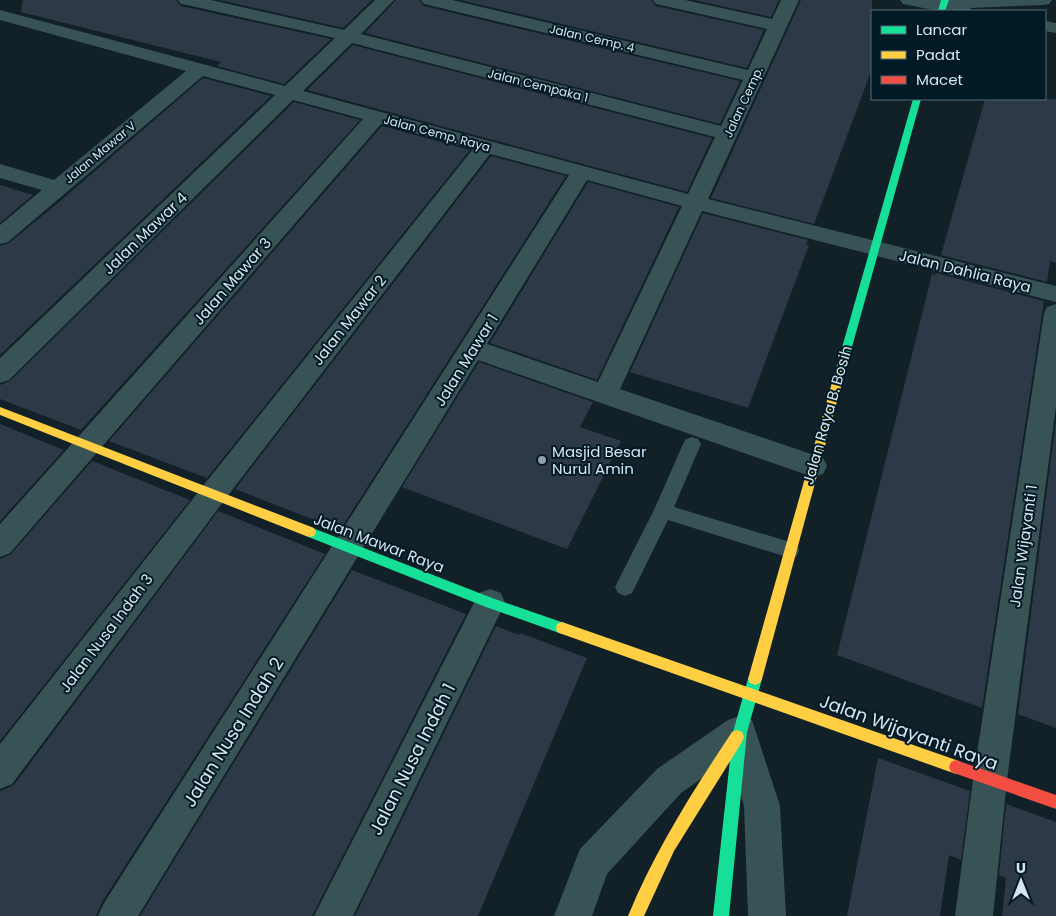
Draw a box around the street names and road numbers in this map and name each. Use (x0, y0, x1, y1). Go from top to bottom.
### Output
street label: Jalan Cemp. 4 (548, 20, 637, 56)
street label: Jalan Cempaka 1 (486, 64, 590, 106)
street label: Jalan Cemp. (719, 64, 767, 140)
street label: Jalan Cemp. Raya (382, 111, 492, 155)
street label: Jalan Mawar V (61, 117, 139, 187)
street label: Jalan Mawar 4 (98, 187, 192, 279)
street label: Jalan Mawar 3 (188, 233, 276, 329)
street label: Jalan Dahlia Raya (897, 244, 1033, 298)
street label: Jalan Mawar 2 (307, 270, 391, 370)
street label: Jalan Mawar 1 (429, 310, 503, 410)
street label: Jalan Raya B. Bosih (797, 343, 857, 487)
street label: Jalan Wijayanti 1 (1004, 483, 1042, 609)
street label: Jalan Mawar Raya (311, 508, 447, 578)
street label: Jalan Nusa Indah 3 (54, 569, 158, 697)
street label: Jalan Nusa Indah 2 (177, 652, 289, 812)
street label: Jalan Nusa Indah 1 (363, 679, 461, 839)
street label: Jalan Wijayanti Raya (816, 688, 1002, 776)

